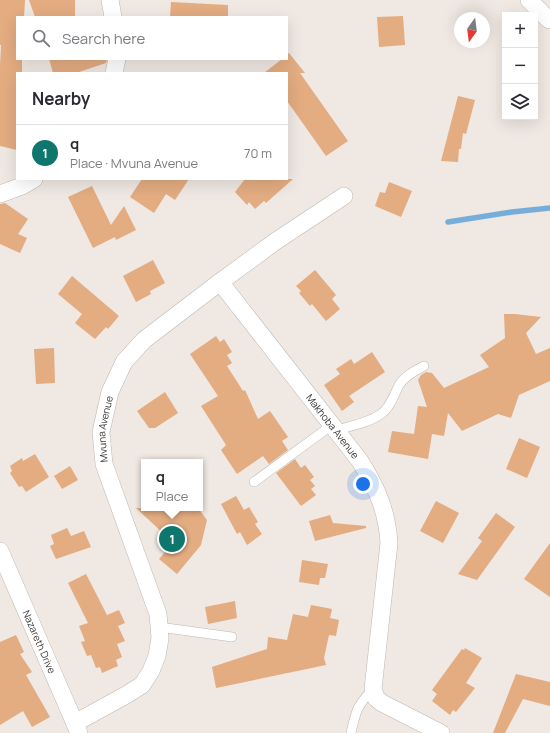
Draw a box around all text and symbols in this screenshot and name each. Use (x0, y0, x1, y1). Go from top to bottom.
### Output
north arrow (454, 12, 490, 48)
map controls (502, 12, 538, 120)
button: + (502, 12, 538, 48)
search box (16, 16, 288, 60)
icon: search (30, 27, 52, 49)
text: Search here (62, 28, 145, 49)
button: − (502, 48, 538, 84)
button: layers (502, 84, 538, 120)
text: Nearby (32, 87, 90, 110)
text: q (70, 133, 79, 154)
text: 1 (42, 144, 48, 162)
text: 70 m (244, 144, 272, 162)
text: Place · Mvuna Avenue (70, 154, 198, 172)
street label: Makhoba Avenue (303, 391, 363, 462)
street label: Mvuna Avenue (94, 394, 116, 463)
popup (141, 459, 203, 511)
text: q (156, 466, 165, 487)
your location (353, 474, 373, 494)
text: Place (156, 487, 188, 505)
pin: 1 (159, 524, 185, 554)
street label: Nazareth Drive (20, 608, 59, 676)

